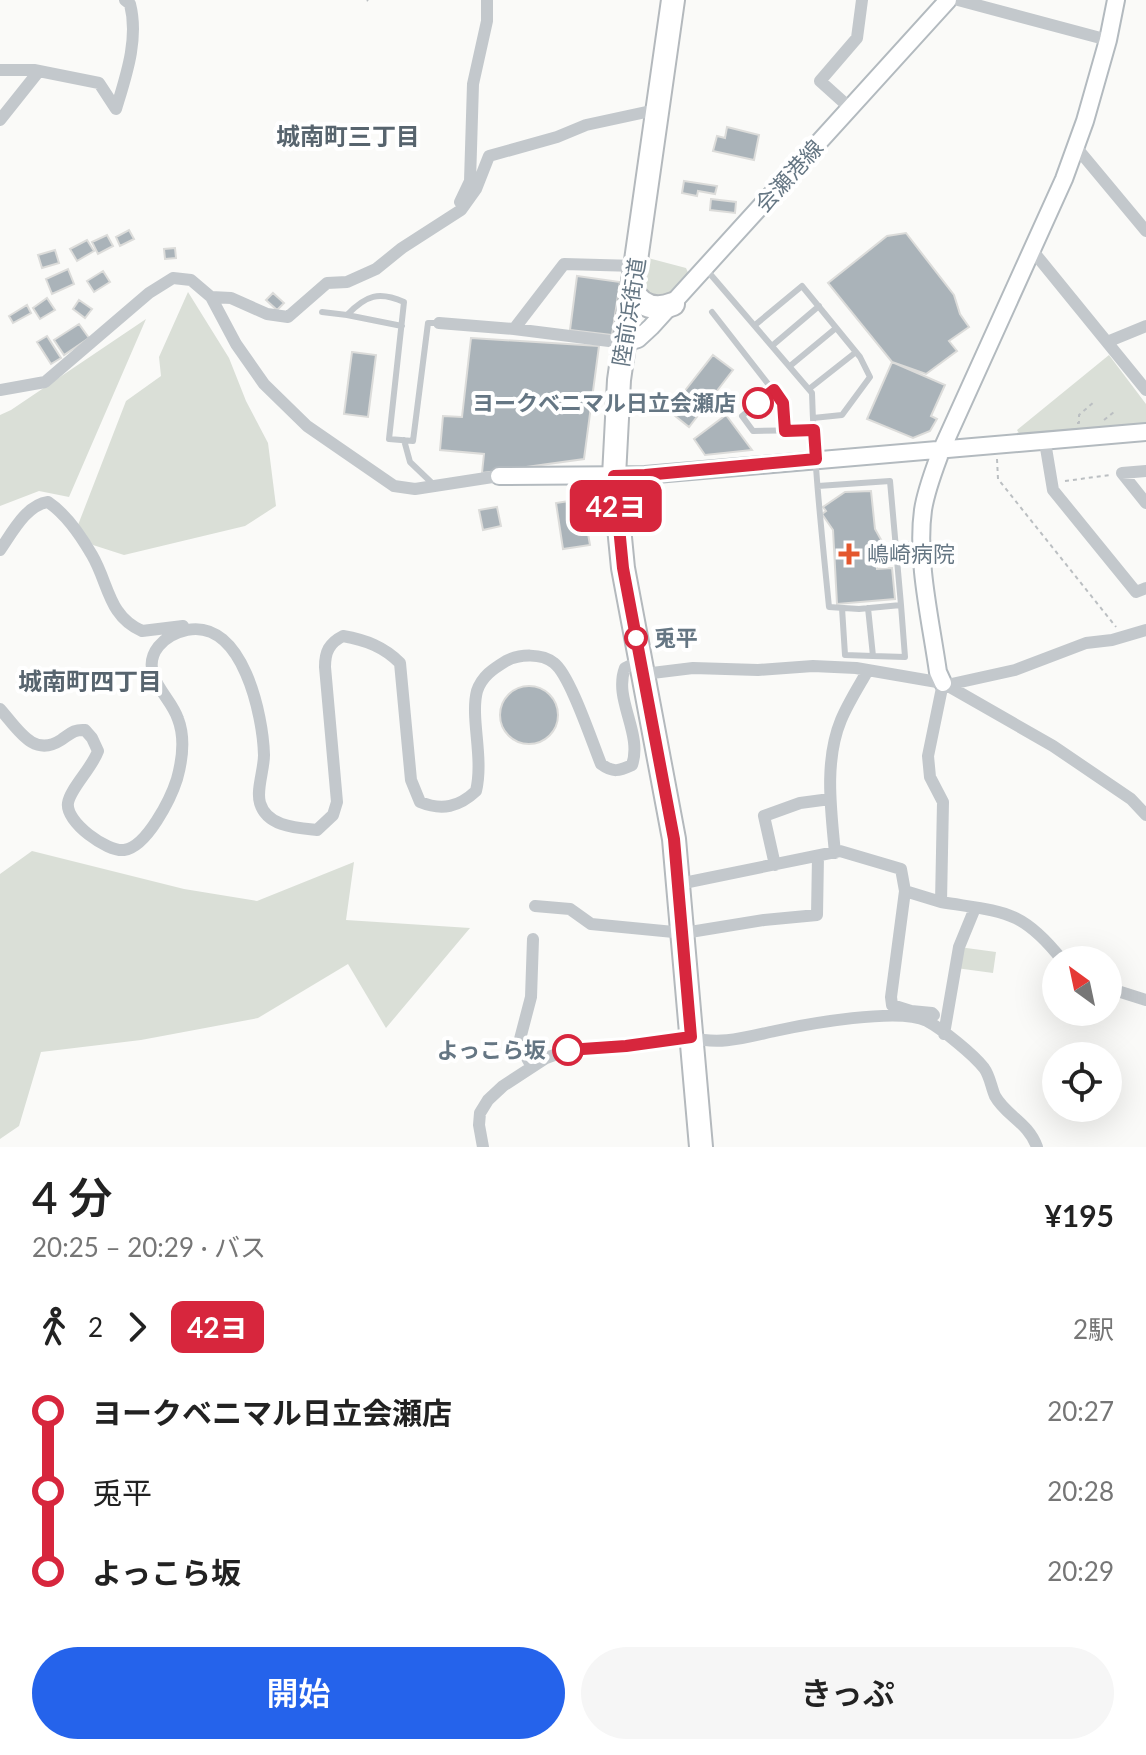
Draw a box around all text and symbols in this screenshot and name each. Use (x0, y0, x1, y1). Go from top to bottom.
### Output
district label: 城南町三丁目 (276, 121, 420, 150)
street label: 会瀬港線 (749, 134, 828, 217)
street label: 陸前浜街道 (607, 255, 650, 368)
marker: ヨークベニマル日立会瀬店 (743, 388, 773, 418)
place label: ヨークベニマル日立会瀬店 (472, 389, 736, 416)
line badge: 42ヨ (570, 480, 662, 532)
text: 42ヨ (586, 489, 646, 523)
place label: 嶋崎病院 (867, 540, 955, 567)
marker: 嶋崎病院 (838, 543, 860, 565)
place label: 兎平 (654, 624, 698, 651)
marker: 兎平 (625, 627, 647, 649)
district label: 城南町四丁目 (18, 666, 162, 695)
north arrow (1042, 946, 1122, 1026)
map controls (1042, 946, 1122, 1122)
marker: よっこら坂 (553, 1035, 583, 1065)
place label: よっこら坂 (437, 1036, 546, 1063)
button: locate (1042, 1042, 1122, 1122)
text: 4 分 (32, 1171, 112, 1223)
text: ¥195 (1044, 1197, 1114, 1233)
text: 20:25 – 20:29 · バス (32, 1231, 266, 1263)
icon: walk (32, 1305, 76, 1349)
icon: forward (115, 1305, 159, 1349)
text: 42ヨ (187, 1310, 248, 1344)
text: 2 (88, 1311, 103, 1343)
text: 2駅 (1073, 1313, 1114, 1345)
text: ヨークベニマル日立会瀬店 (92, 1394, 452, 1430)
text: 20:27 (1047, 1395, 1114, 1427)
text: 兎平 (92, 1474, 152, 1510)
text: 20:28 (1047, 1475, 1114, 1507)
text: よっこら坂 (92, 1554, 241, 1590)
text: 20:29 (1047, 1555, 1114, 1587)
button: 開始 (32, 1647, 565, 1739)
button: きっぷ (581, 1647, 1114, 1739)

